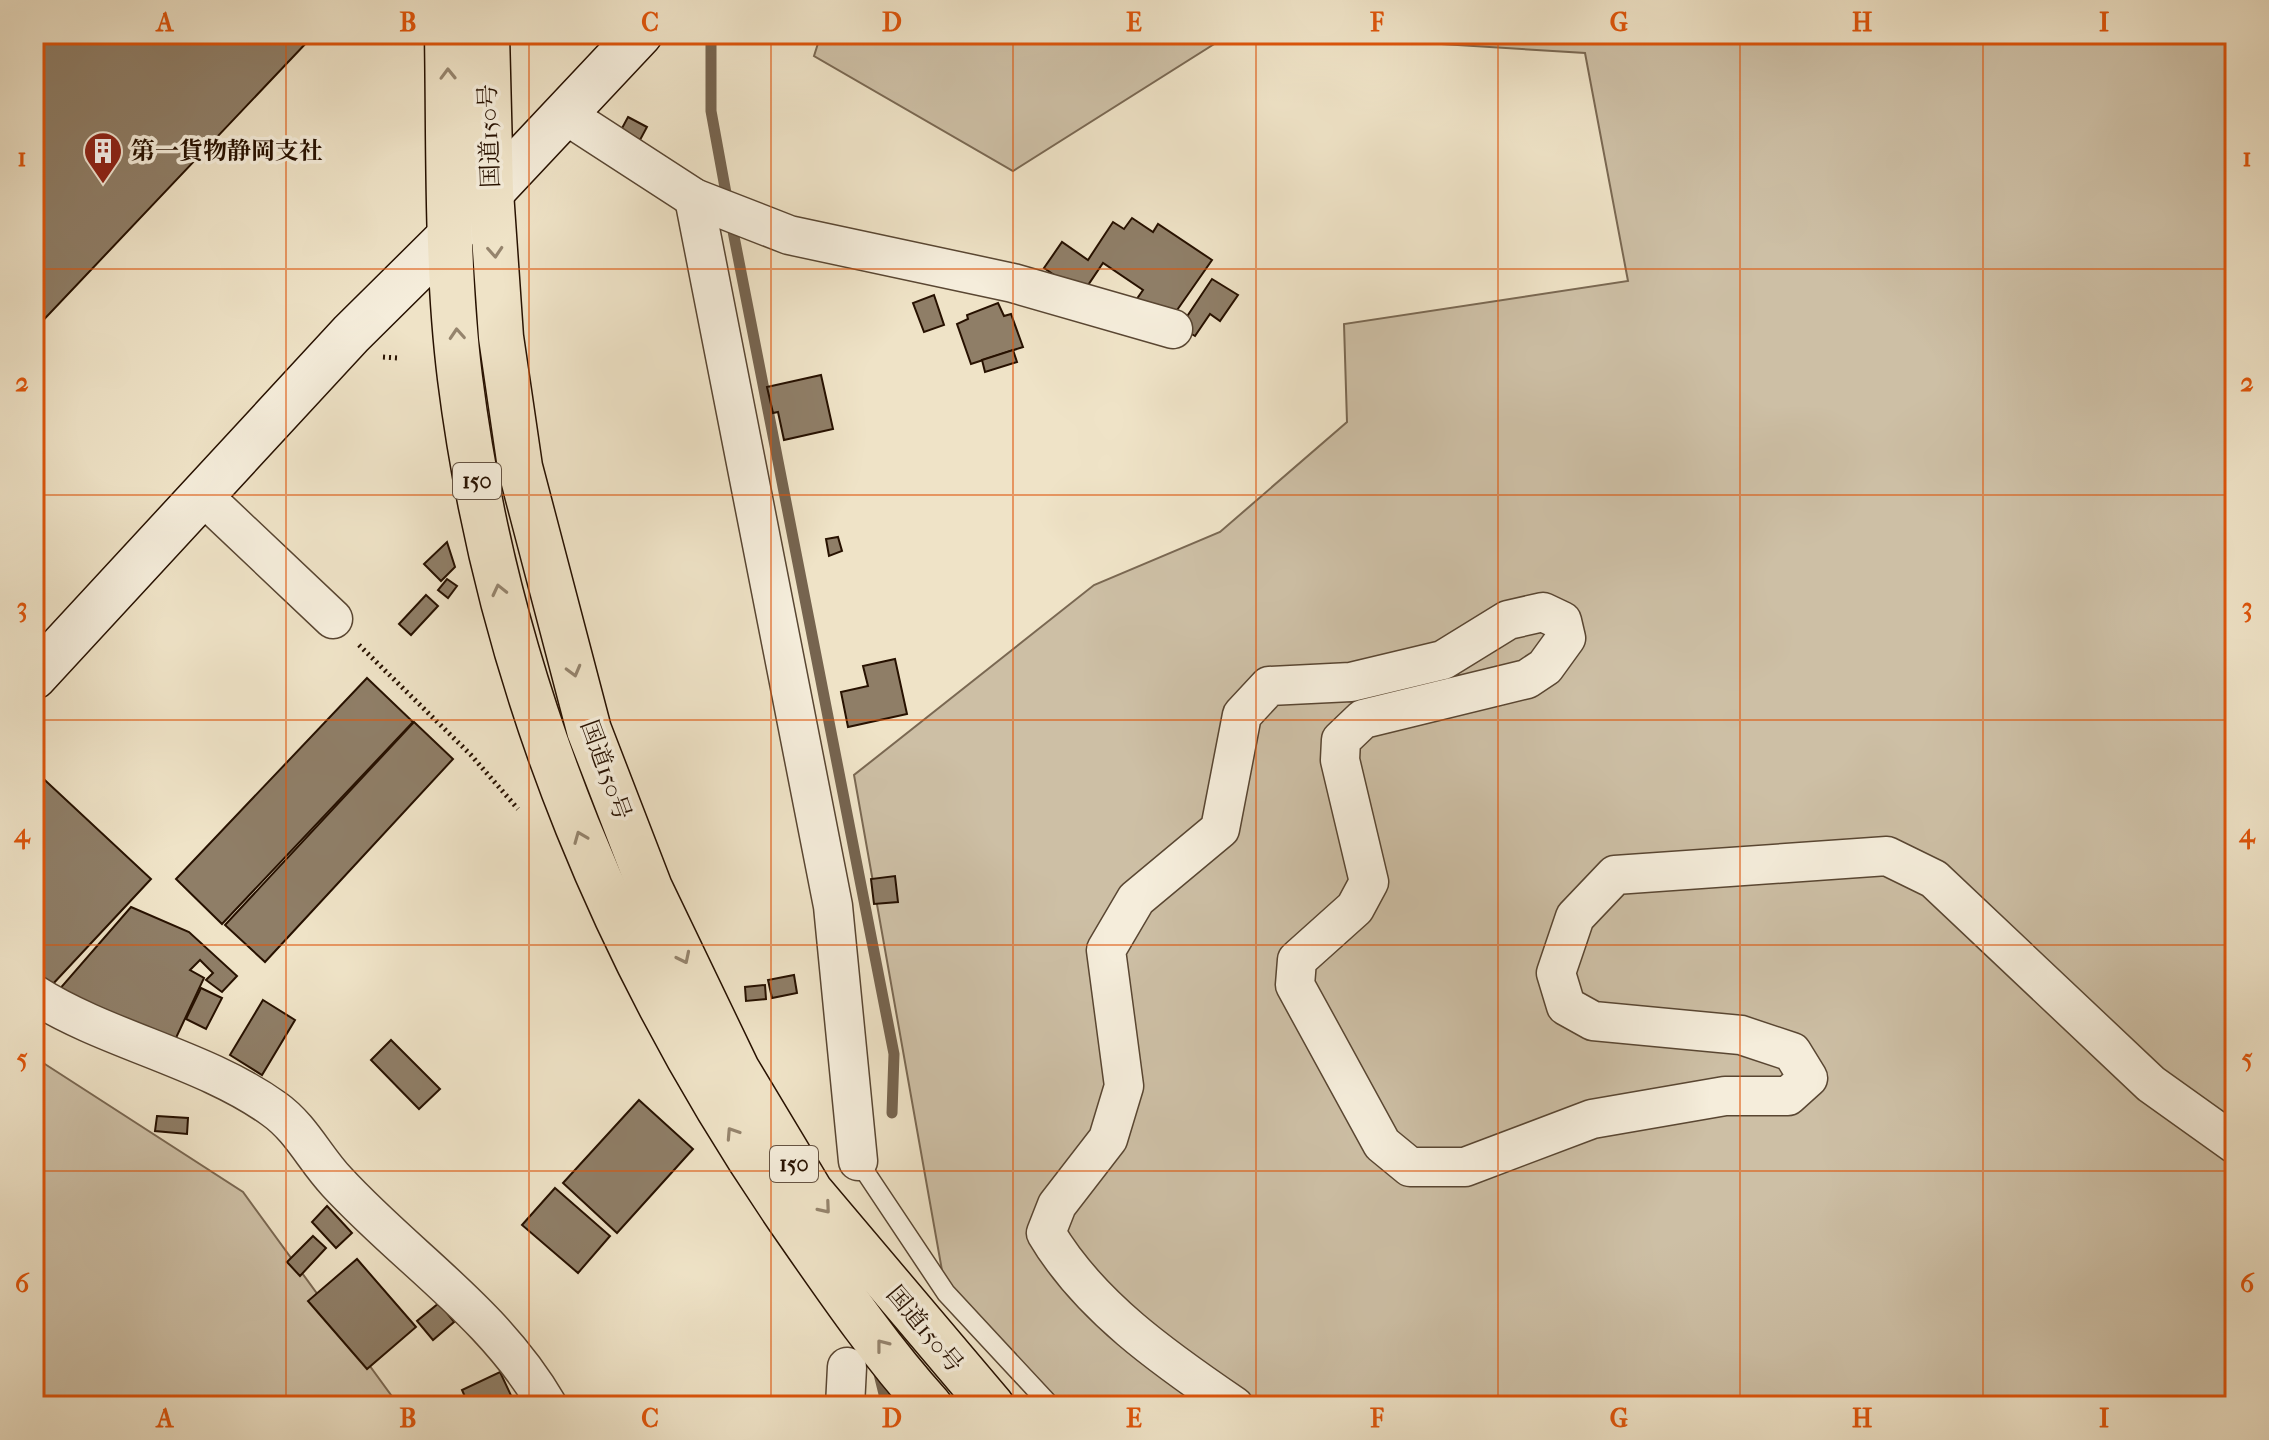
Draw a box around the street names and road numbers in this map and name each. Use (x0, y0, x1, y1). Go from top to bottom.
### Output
street label: 国道150号 (473, 84, 505, 188)
road number: 150 (453, 463, 501, 499)
street label: 国道150号 (575, 716, 637, 824)
road number: 150 (770, 1146, 818, 1182)
street label: 国道150号 (881, 1280, 969, 1378)

